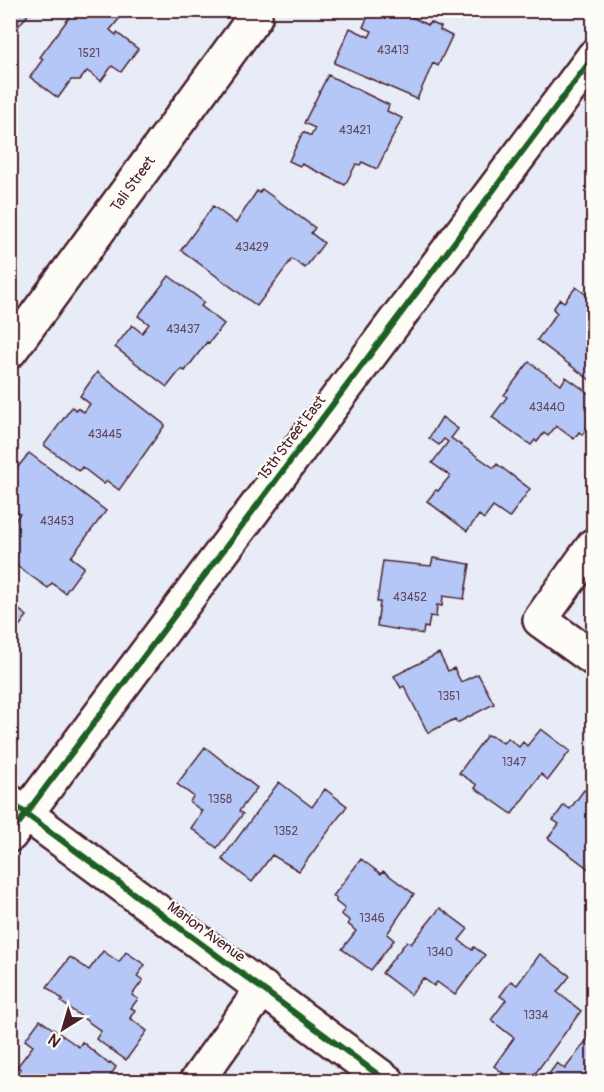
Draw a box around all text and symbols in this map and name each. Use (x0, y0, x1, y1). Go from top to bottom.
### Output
house number: 43413 (377, 43, 409, 58)
house number: 1521 (78, 46, 100, 61)
house number: 43421 (339, 123, 371, 138)
street label: Tali Street (106, 152, 160, 216)
house number: 43429 (235, 240, 269, 255)
house number: 43437 (166, 322, 200, 337)
street label: 15th Street East (254, 391, 331, 484)
house number: 43440 (529, 400, 565, 415)
house number: 43445 (88, 427, 122, 442)
house number: 43453 (40, 514, 74, 529)
house number: 43452 (393, 590, 427, 605)
house number: 1351 (438, 689, 460, 704)
house number: 1347 (502, 755, 527, 770)
house number: 1358 (208, 792, 232, 807)
house number: 1352 (274, 824, 299, 839)
street label: Marion Avenue (163, 897, 249, 967)
house number: 1346 (359, 911, 385, 926)
house number: 1340 (427, 945, 453, 960)
north arrow (33, 999, 93, 1059)
house number: 1334 (523, 1008, 549, 1023)
text: N (44, 1029, 65, 1051)

